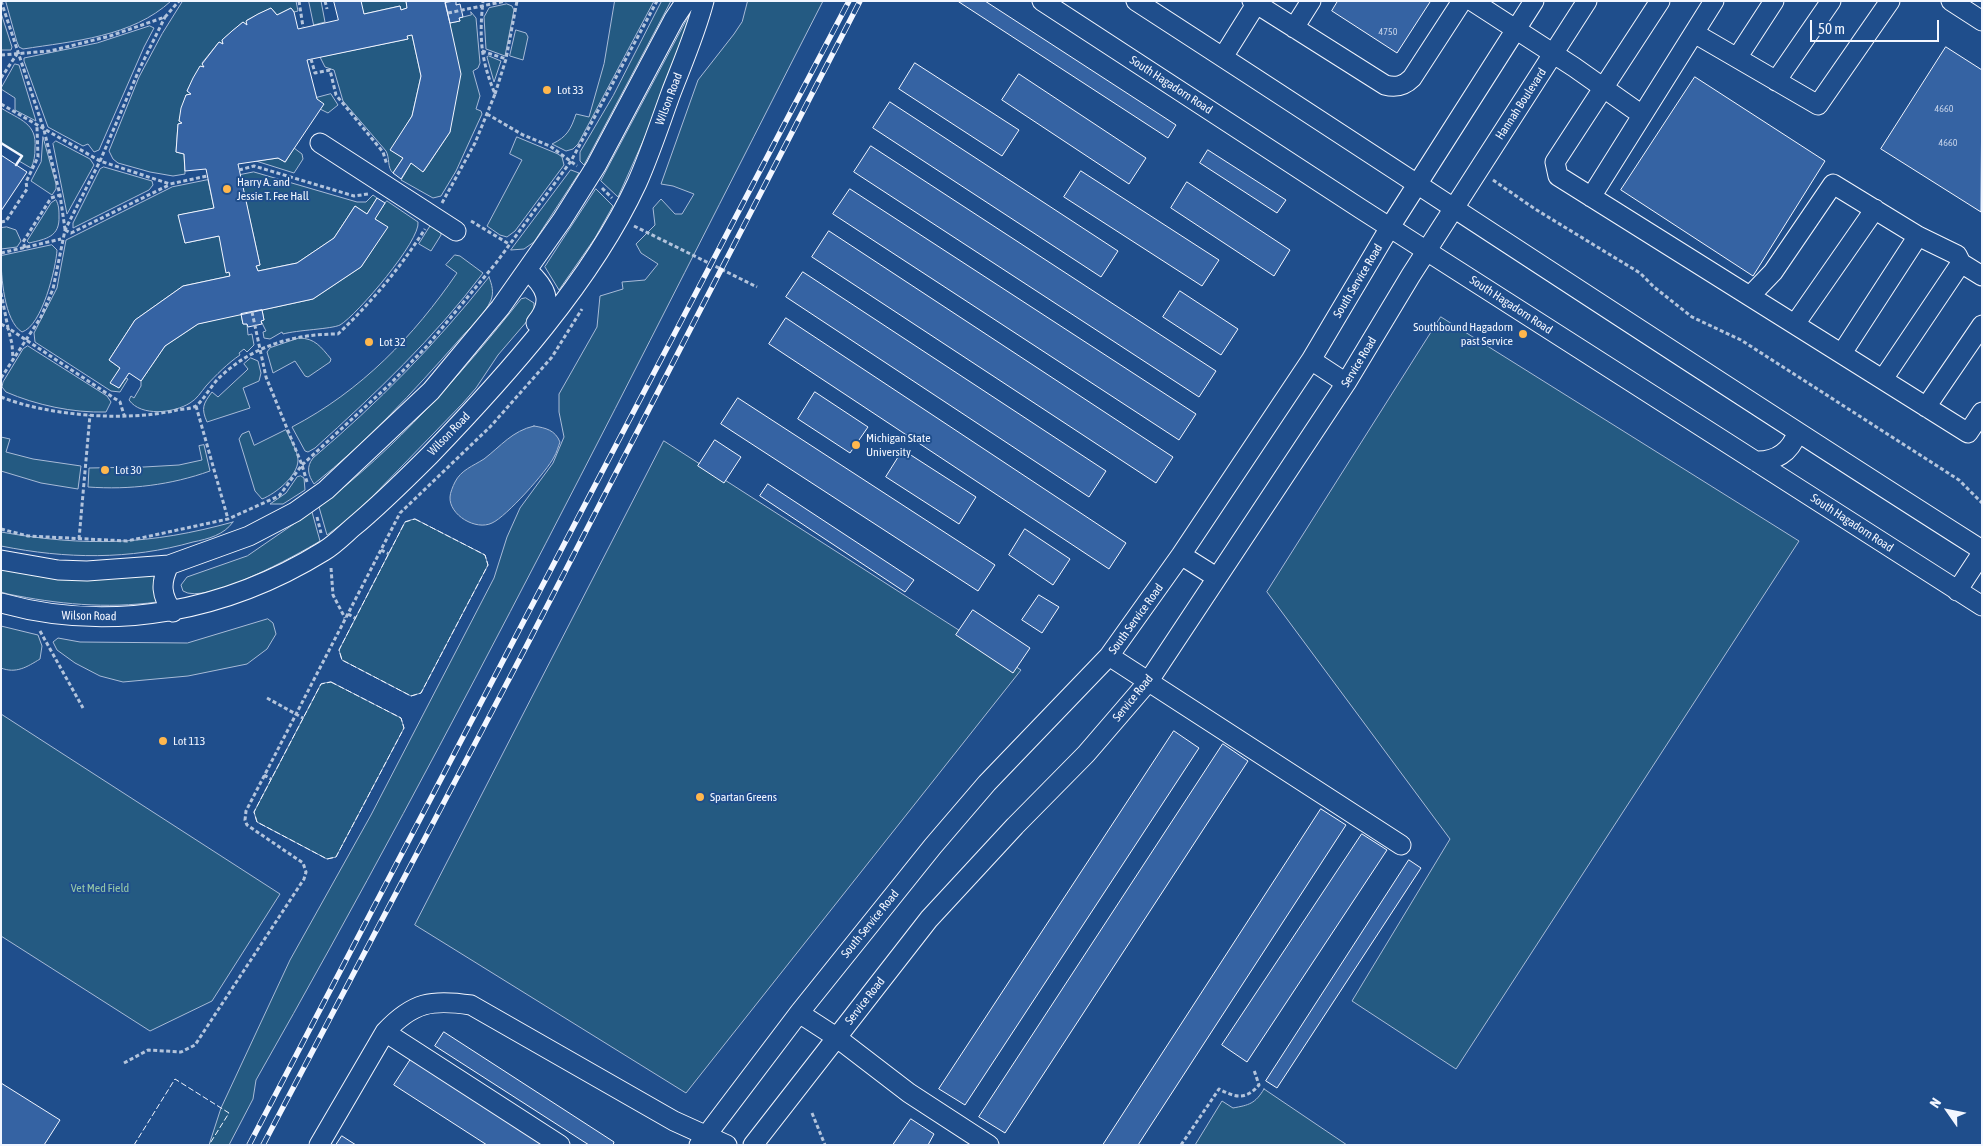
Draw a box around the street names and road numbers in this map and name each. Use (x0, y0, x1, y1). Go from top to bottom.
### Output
street label: South Hagadorn Road (1127, 53, 1215, 117)
street label: Hannah Boulevard (1493, 66, 1549, 142)
street label: Wilson Road (652, 71, 686, 127)
street label: South Service Road (1330, 241, 1386, 321)
street label: South Hagadorn Road (1467, 273, 1555, 337)
street label: Service Road (1338, 334, 1380, 390)
street label: Wilson Road (425, 409, 473, 459)
street label: South Hagadorn Road (1808, 491, 1896, 555)
street label: South Service Road (1106, 581, 1166, 657)
street label: Wilson Road (61, 608, 117, 624)
street label: Service Road (1110, 672, 1156, 724)
street label: South Service Road (838, 887, 902, 961)
street label: Service Road (842, 974, 888, 1028)

